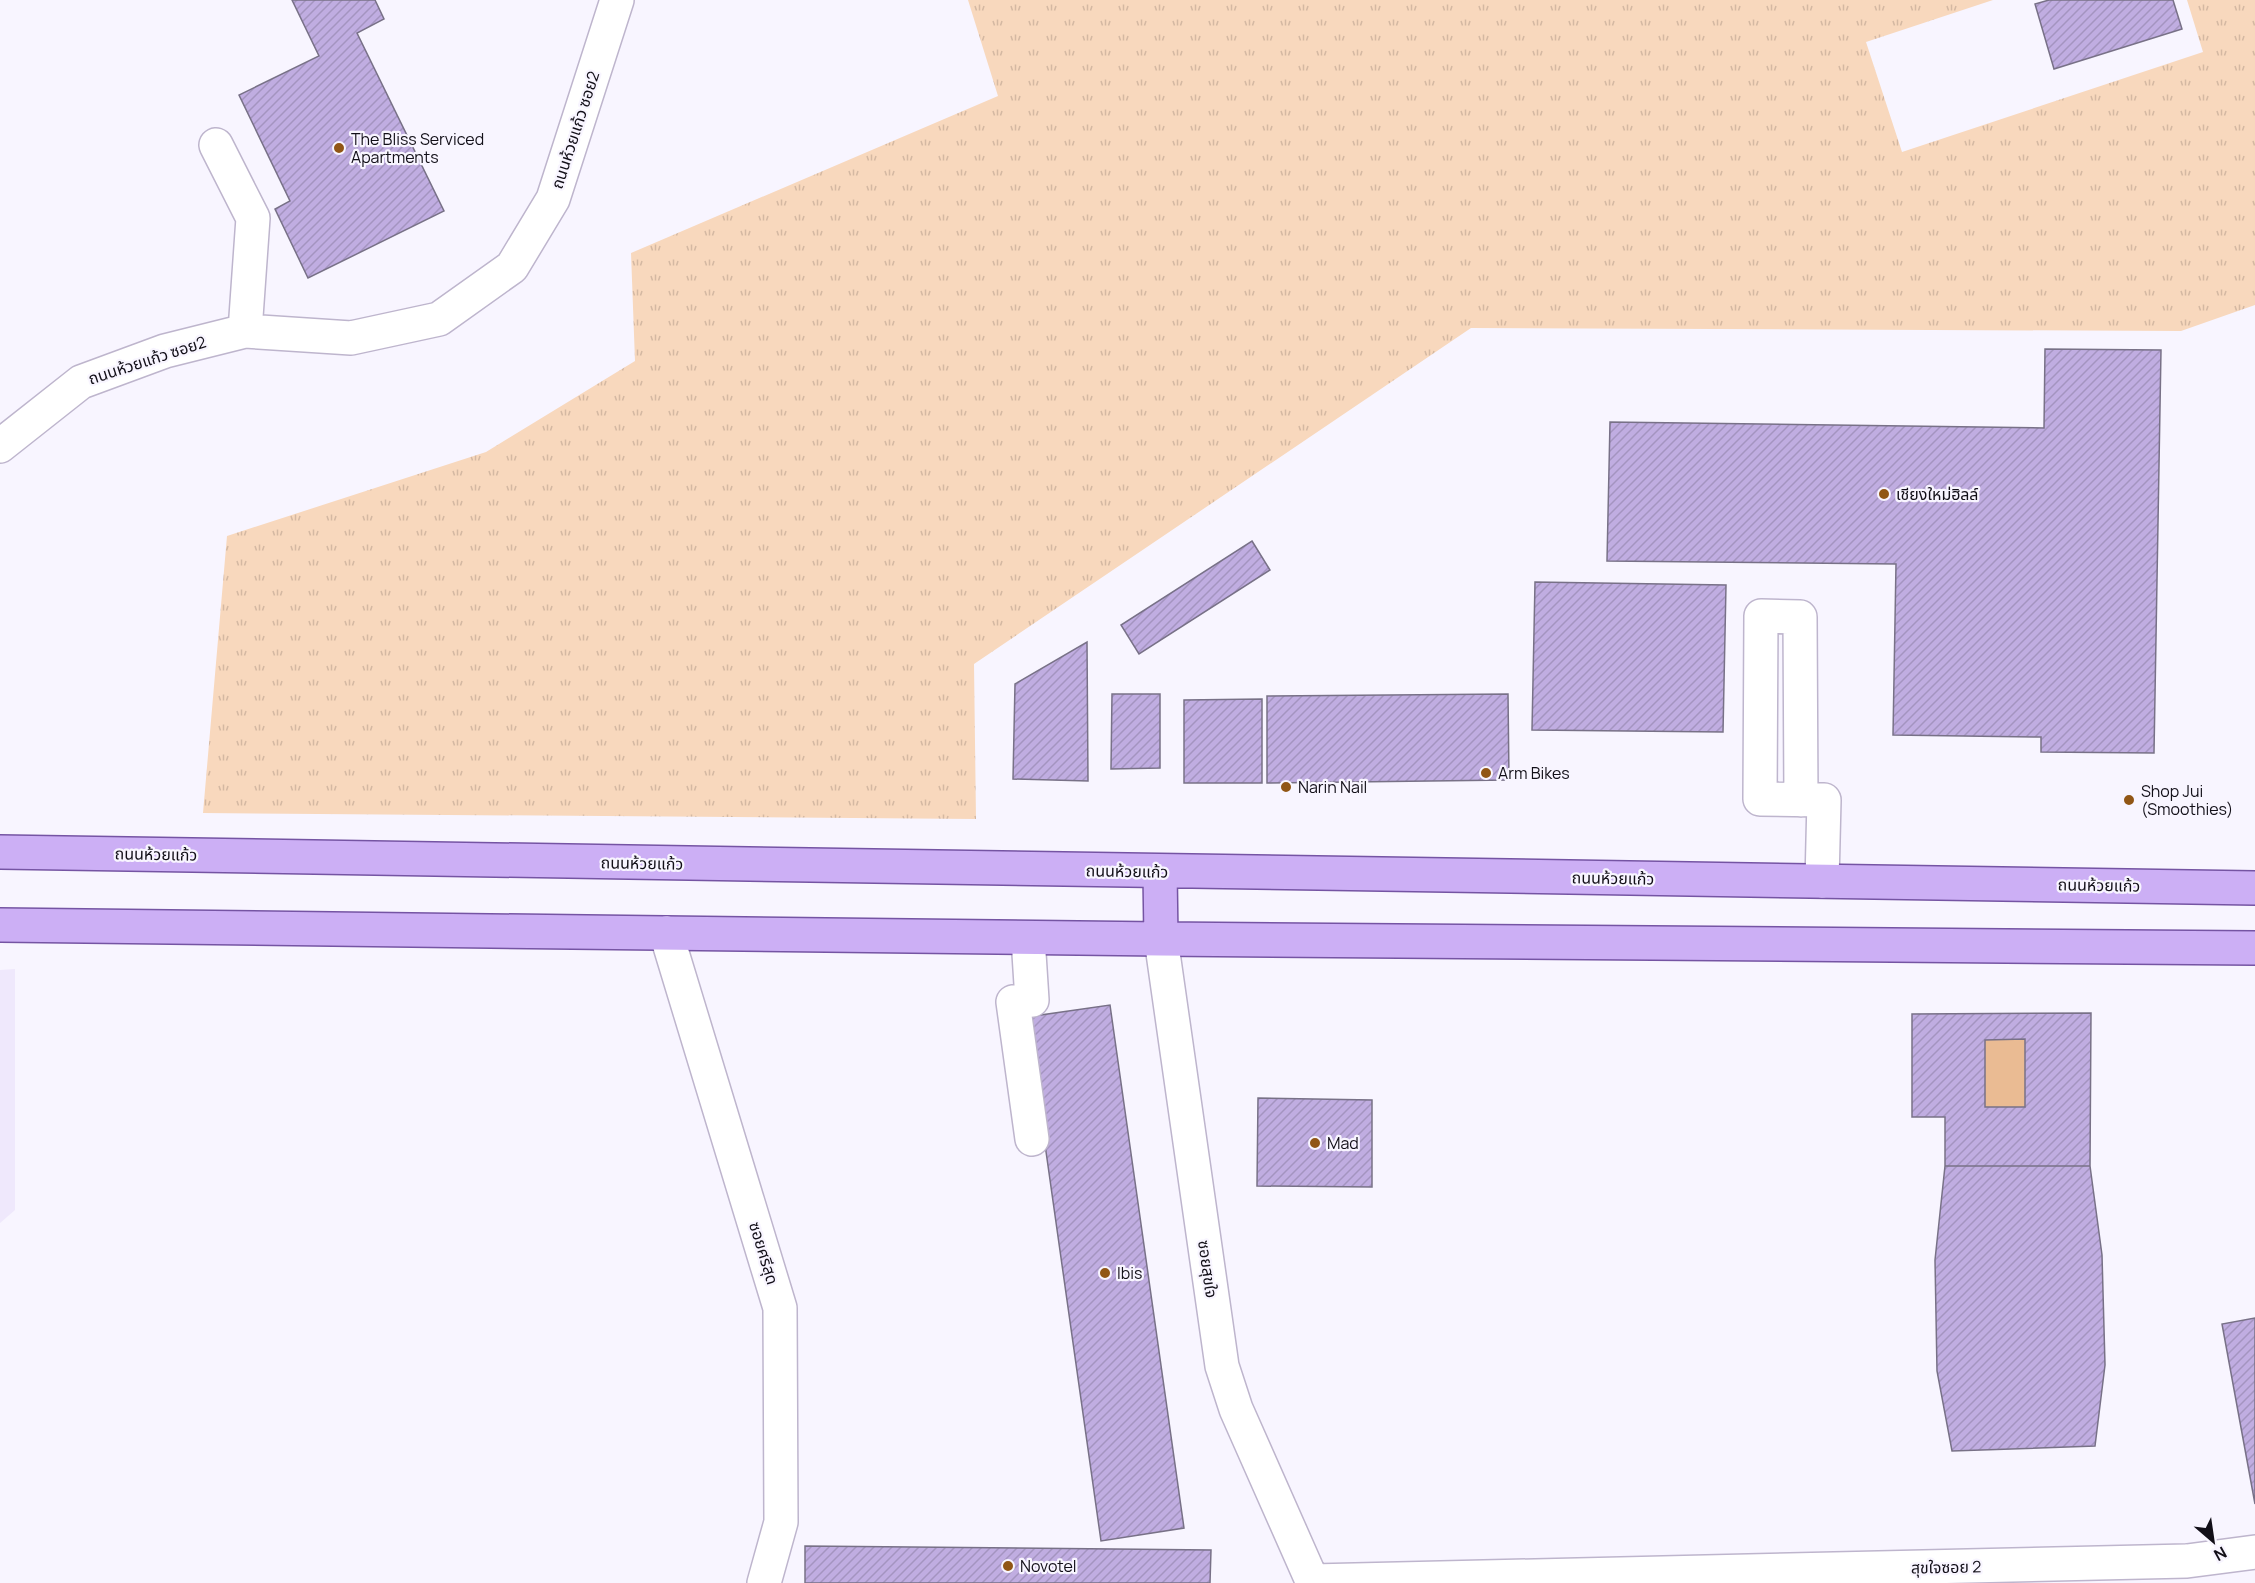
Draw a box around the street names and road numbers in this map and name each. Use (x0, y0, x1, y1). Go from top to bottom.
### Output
street label: ถนนห้วยแก้ว ซอย2 (546, 68, 604, 192)
street label: ถนนห้วยแก้ว ซอย2 (85, 331, 209, 389)
street label: ถนนห้วยแก้ว (115, 842, 197, 866)
street label: ถนนห้วยแก้ว (601, 851, 683, 875)
street label: ถนนห้วยแก้ว (1086, 859, 1168, 883)
street label: ถนนห้วยแก้ว (1572, 866, 1654, 890)
street label: ถนนห้วยแก้ว (2058, 873, 2140, 897)
street label: ซอยศรีสุด (744, 1219, 784, 1287)
street label: ซอยสุขใจ (1193, 1239, 1223, 1299)
street label: สุขใจซอย 2 (1911, 1555, 1981, 1579)

